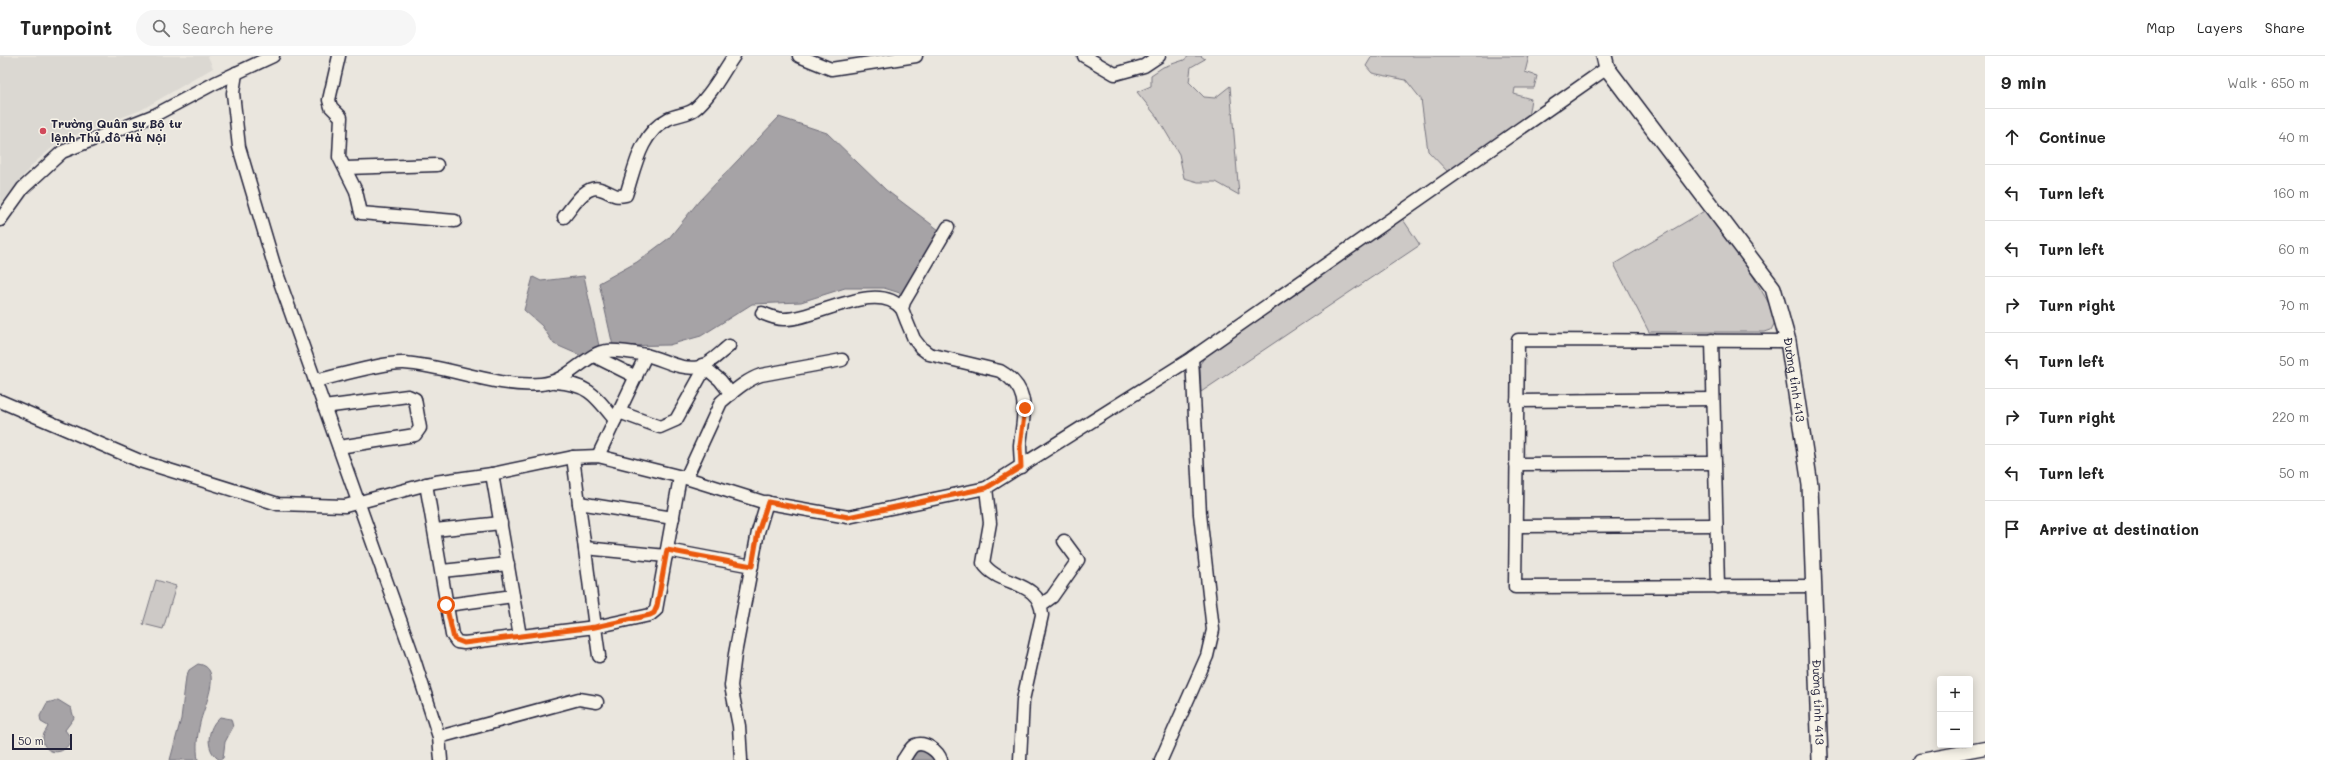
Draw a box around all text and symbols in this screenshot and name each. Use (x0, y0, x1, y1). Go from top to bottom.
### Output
search box (136, 10, 416, 46)
text: Turnpoint (20, 15, 112, 40)
icon: search (150, 17, 172, 39)
text: Search here (182, 18, 273, 38)
text: Map (2146, 18, 2175, 37)
text: Layers (2197, 18, 2243, 37)
text: Share (2265, 18, 2305, 37)
text: 9 min (2001, 71, 2046, 93)
text: Walk · 650 m (2227, 74, 2309, 91)
place label: Trường Quân sự Bộ tư lệnh Thủ đô Hà Nội (51, 115, 182, 145)
marker: Trường Quân sự Bộ tư lệnh Thủ đô Hà Nội (38, 126, 48, 136)
icon: ahead (2001, 126, 2023, 148)
text: Continue (2039, 127, 2106, 147)
text: 40 m (2279, 128, 2309, 145)
icon: left (2001, 182, 2023, 204)
text: Turn left (2039, 183, 2104, 203)
text: 160 m (2273, 184, 2309, 201)
icon: left (2001, 238, 2023, 260)
text: Turn left (2039, 239, 2104, 259)
text: 60 m (2279, 240, 2309, 257)
icon: right (2001, 294, 2023, 316)
text: Turn right (2039, 295, 2116, 315)
text: 70 m (2279, 296, 2309, 313)
street label: Đường tỉnh 413 (1780, 336, 1809, 423)
icon: left (2001, 350, 2023, 372)
text: Turn left (2039, 351, 2104, 371)
text: 50 m (2279, 352, 2309, 369)
route end (1016, 399, 1034, 417)
icon: right (2001, 406, 2023, 428)
text: Turn right (2039, 407, 2116, 427)
text: 220 m (2272, 408, 2309, 425)
icon: left (2001, 462, 2023, 484)
text: Turn left (2039, 463, 2104, 483)
text: 50 m (2279, 464, 2309, 481)
icon: arrive (2001, 518, 2023, 540)
text: Arrive at destination (2039, 519, 2199, 539)
route start (437, 596, 455, 614)
street label: Đường tỉnh 413 (1809, 659, 1828, 745)
map controls (1937, 676, 1973, 748)
button: + (1937, 676, 1973, 712)
button: − (1937, 712, 1973, 748)
scale bar (12, 732, 72, 751)
text: 50 m (18, 733, 44, 748)

